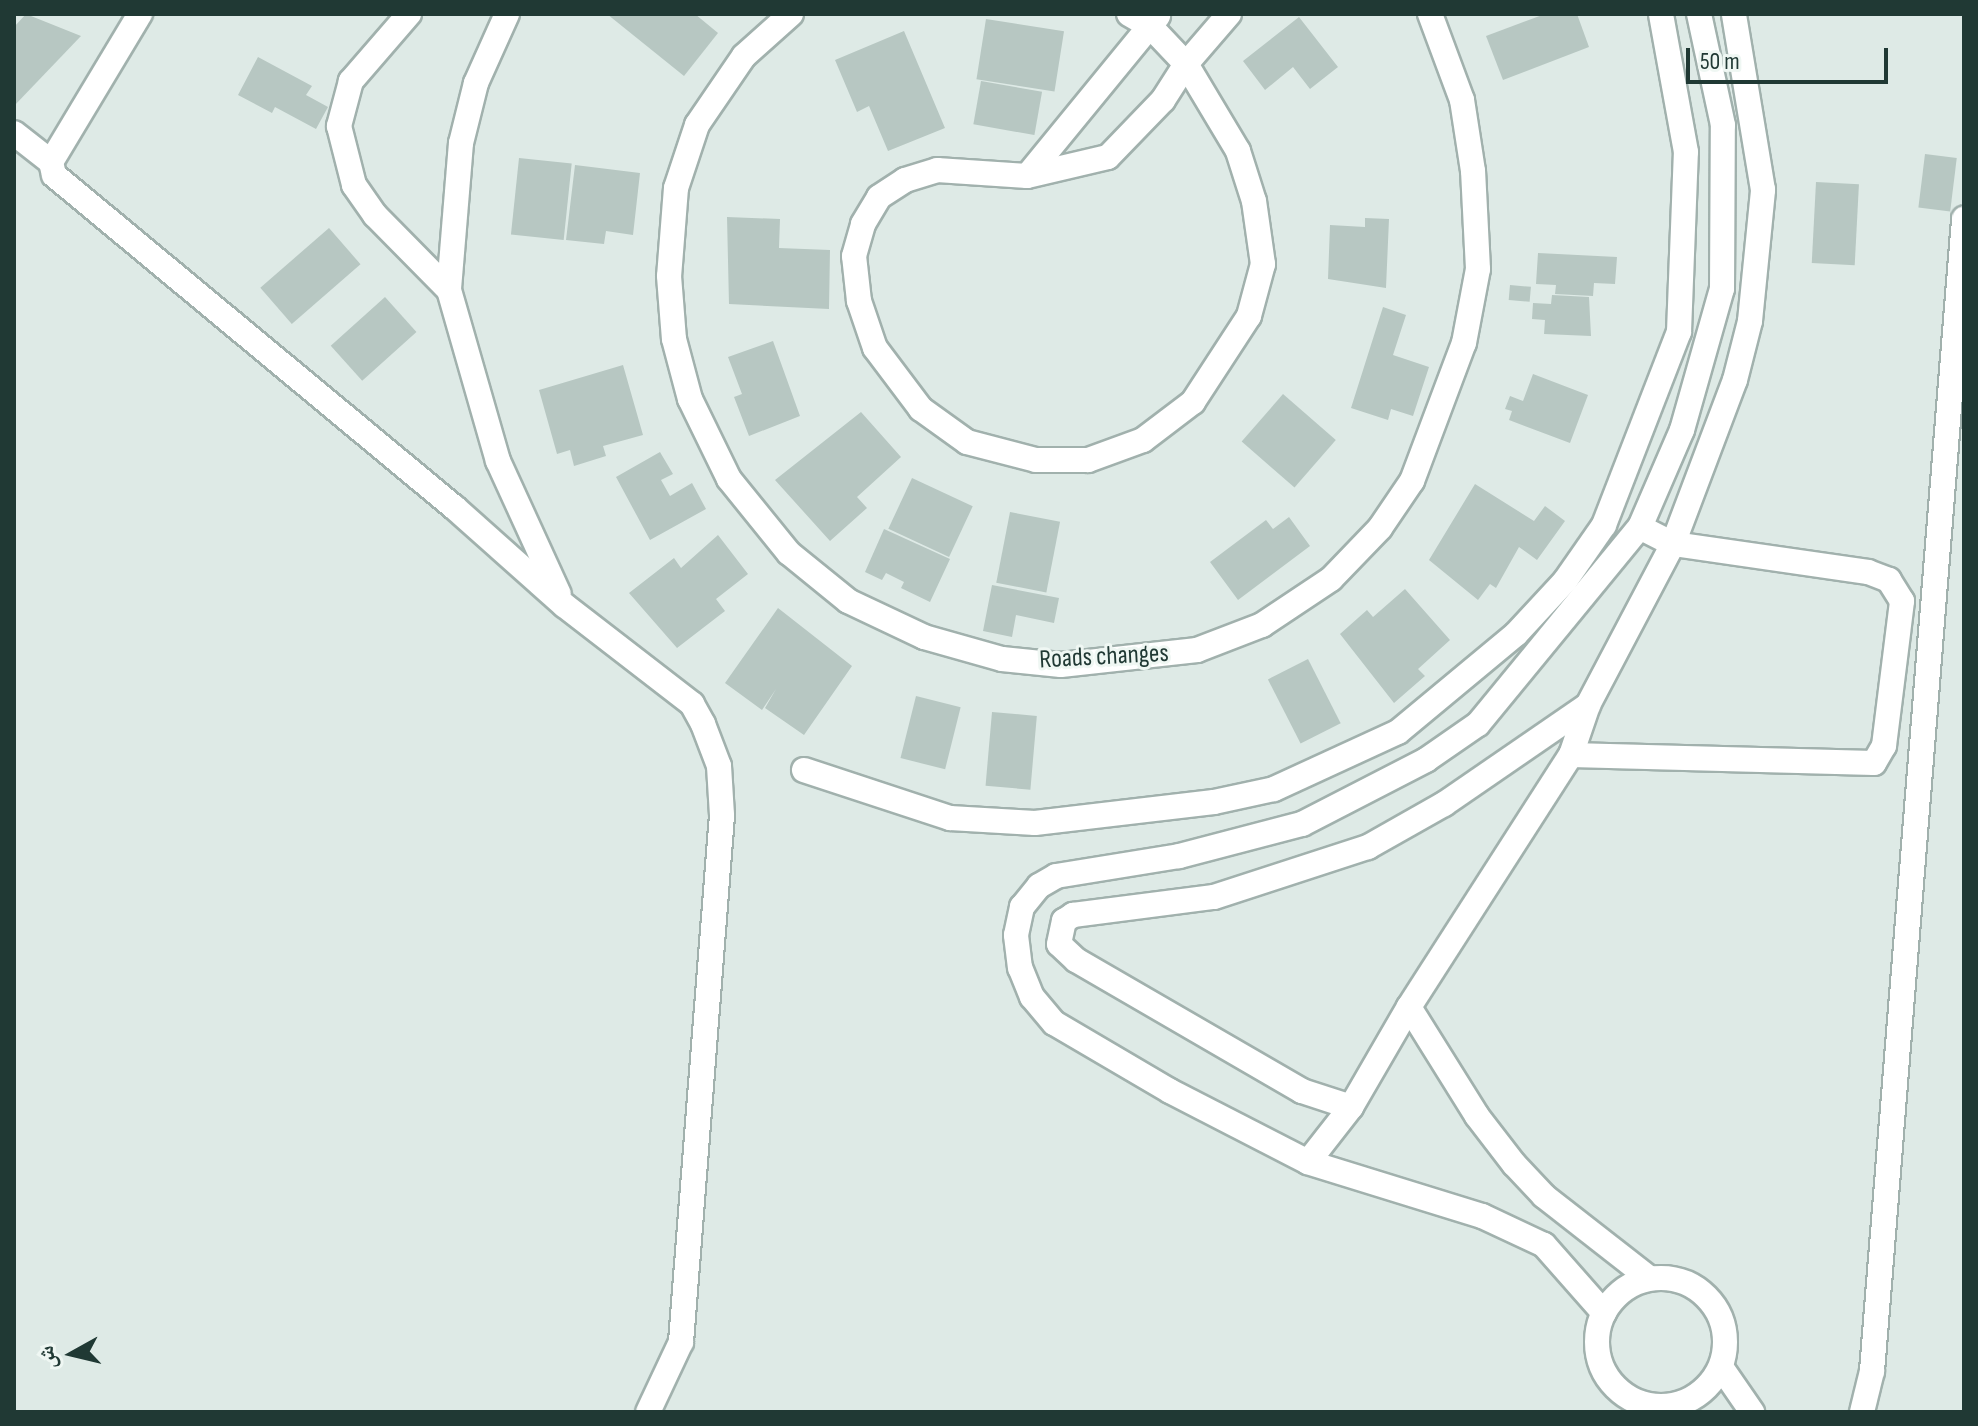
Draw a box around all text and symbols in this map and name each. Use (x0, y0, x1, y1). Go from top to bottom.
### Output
scale bar (1690, 32, 1892, 82)
text: 50 m (1700, 47, 1740, 76)
street label: Roads changes (1039, 638, 1169, 676)
north arrow (32, 1314, 112, 1394)
text: ش (33, 1344, 63, 1371)

